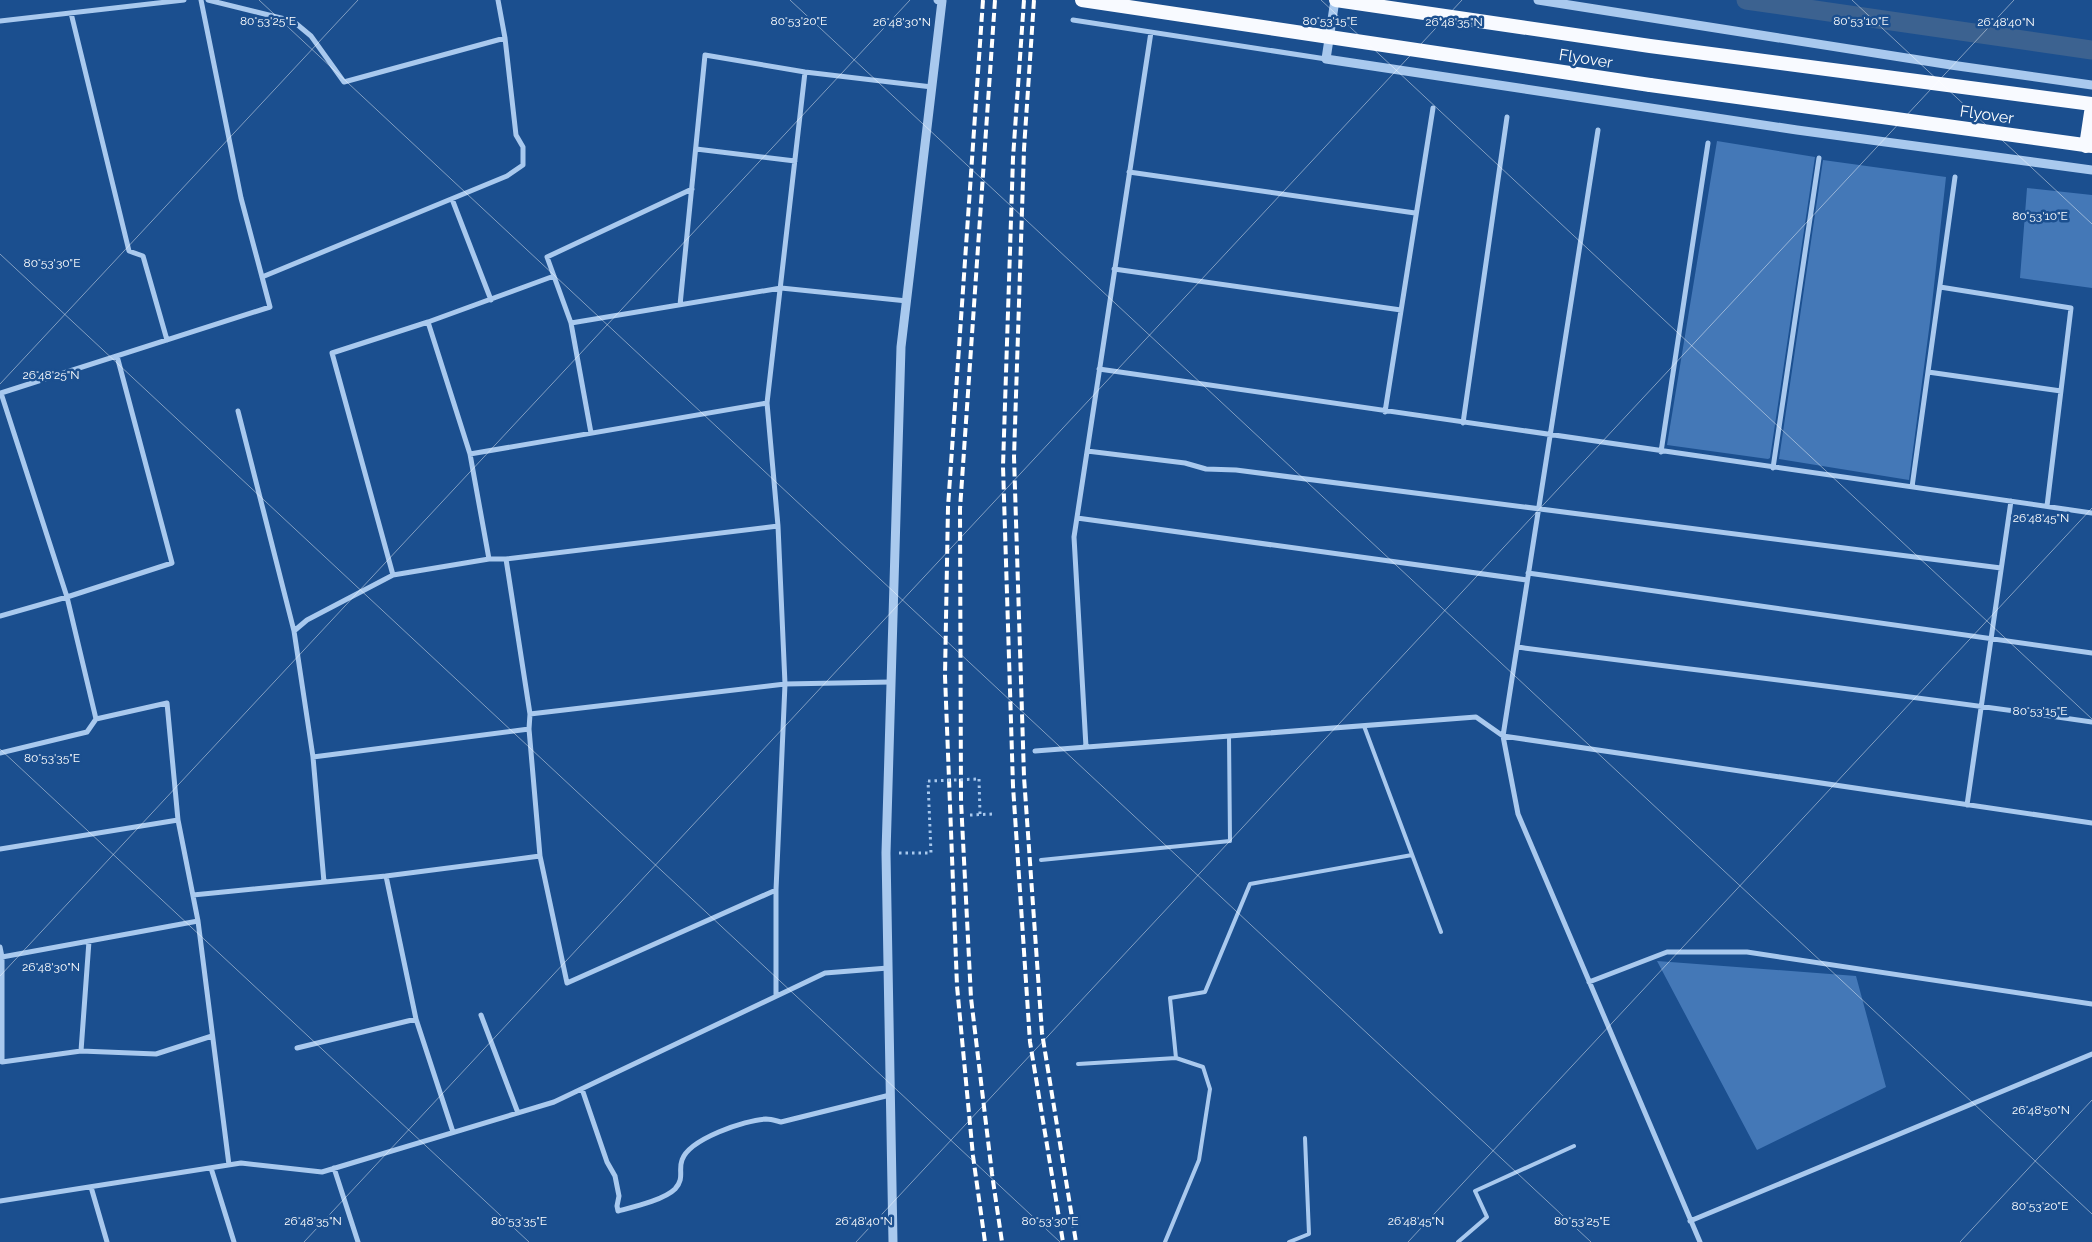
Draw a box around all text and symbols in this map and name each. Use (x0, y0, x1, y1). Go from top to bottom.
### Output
text: 80°53'25"E (240, 14, 296, 28)
text: 80°53'20"E (771, 14, 827, 28)
text: 80°53'15"E (1303, 14, 1357, 28)
text: 80°53'10"E (1833, 14, 1889, 28)
text: 26°48'30"N (873, 15, 931, 29)
text: 26°48'35"N (1425, 15, 1483, 29)
text: 26°48'40"N (1977, 15, 2035, 29)
street label: Flyover (1558, 45, 1615, 72)
street label: Flyover (1959, 101, 2016, 128)
text: 80°53'10"E (2012, 209, 2068, 223)
text: 80°53'30"E (24, 256, 80, 270)
text: 26°48'25"N (22, 368, 80, 382)
text: 26°48'45"N (2013, 511, 2069, 525)
text: 80°53'15"E (2013, 704, 2067, 718)
text: 80°53'35"E (24, 751, 80, 765)
text: 26°48'30"N (22, 960, 80, 974)
text: 26°48'50"N (2012, 1103, 2070, 1117)
text: 80°53'20"E (2012, 1199, 2068, 1213)
text: 26°48'35"N (284, 1214, 342, 1228)
text: 80°53'35"E (491, 1214, 547, 1228)
text: 26°48'40"N (835, 1214, 893, 1228)
text: 80°53'30"E (1022, 1214, 1078, 1228)
text: 26°48'45"N (1388, 1214, 1444, 1228)
text: 80°53'25"E (1554, 1214, 1610, 1228)

